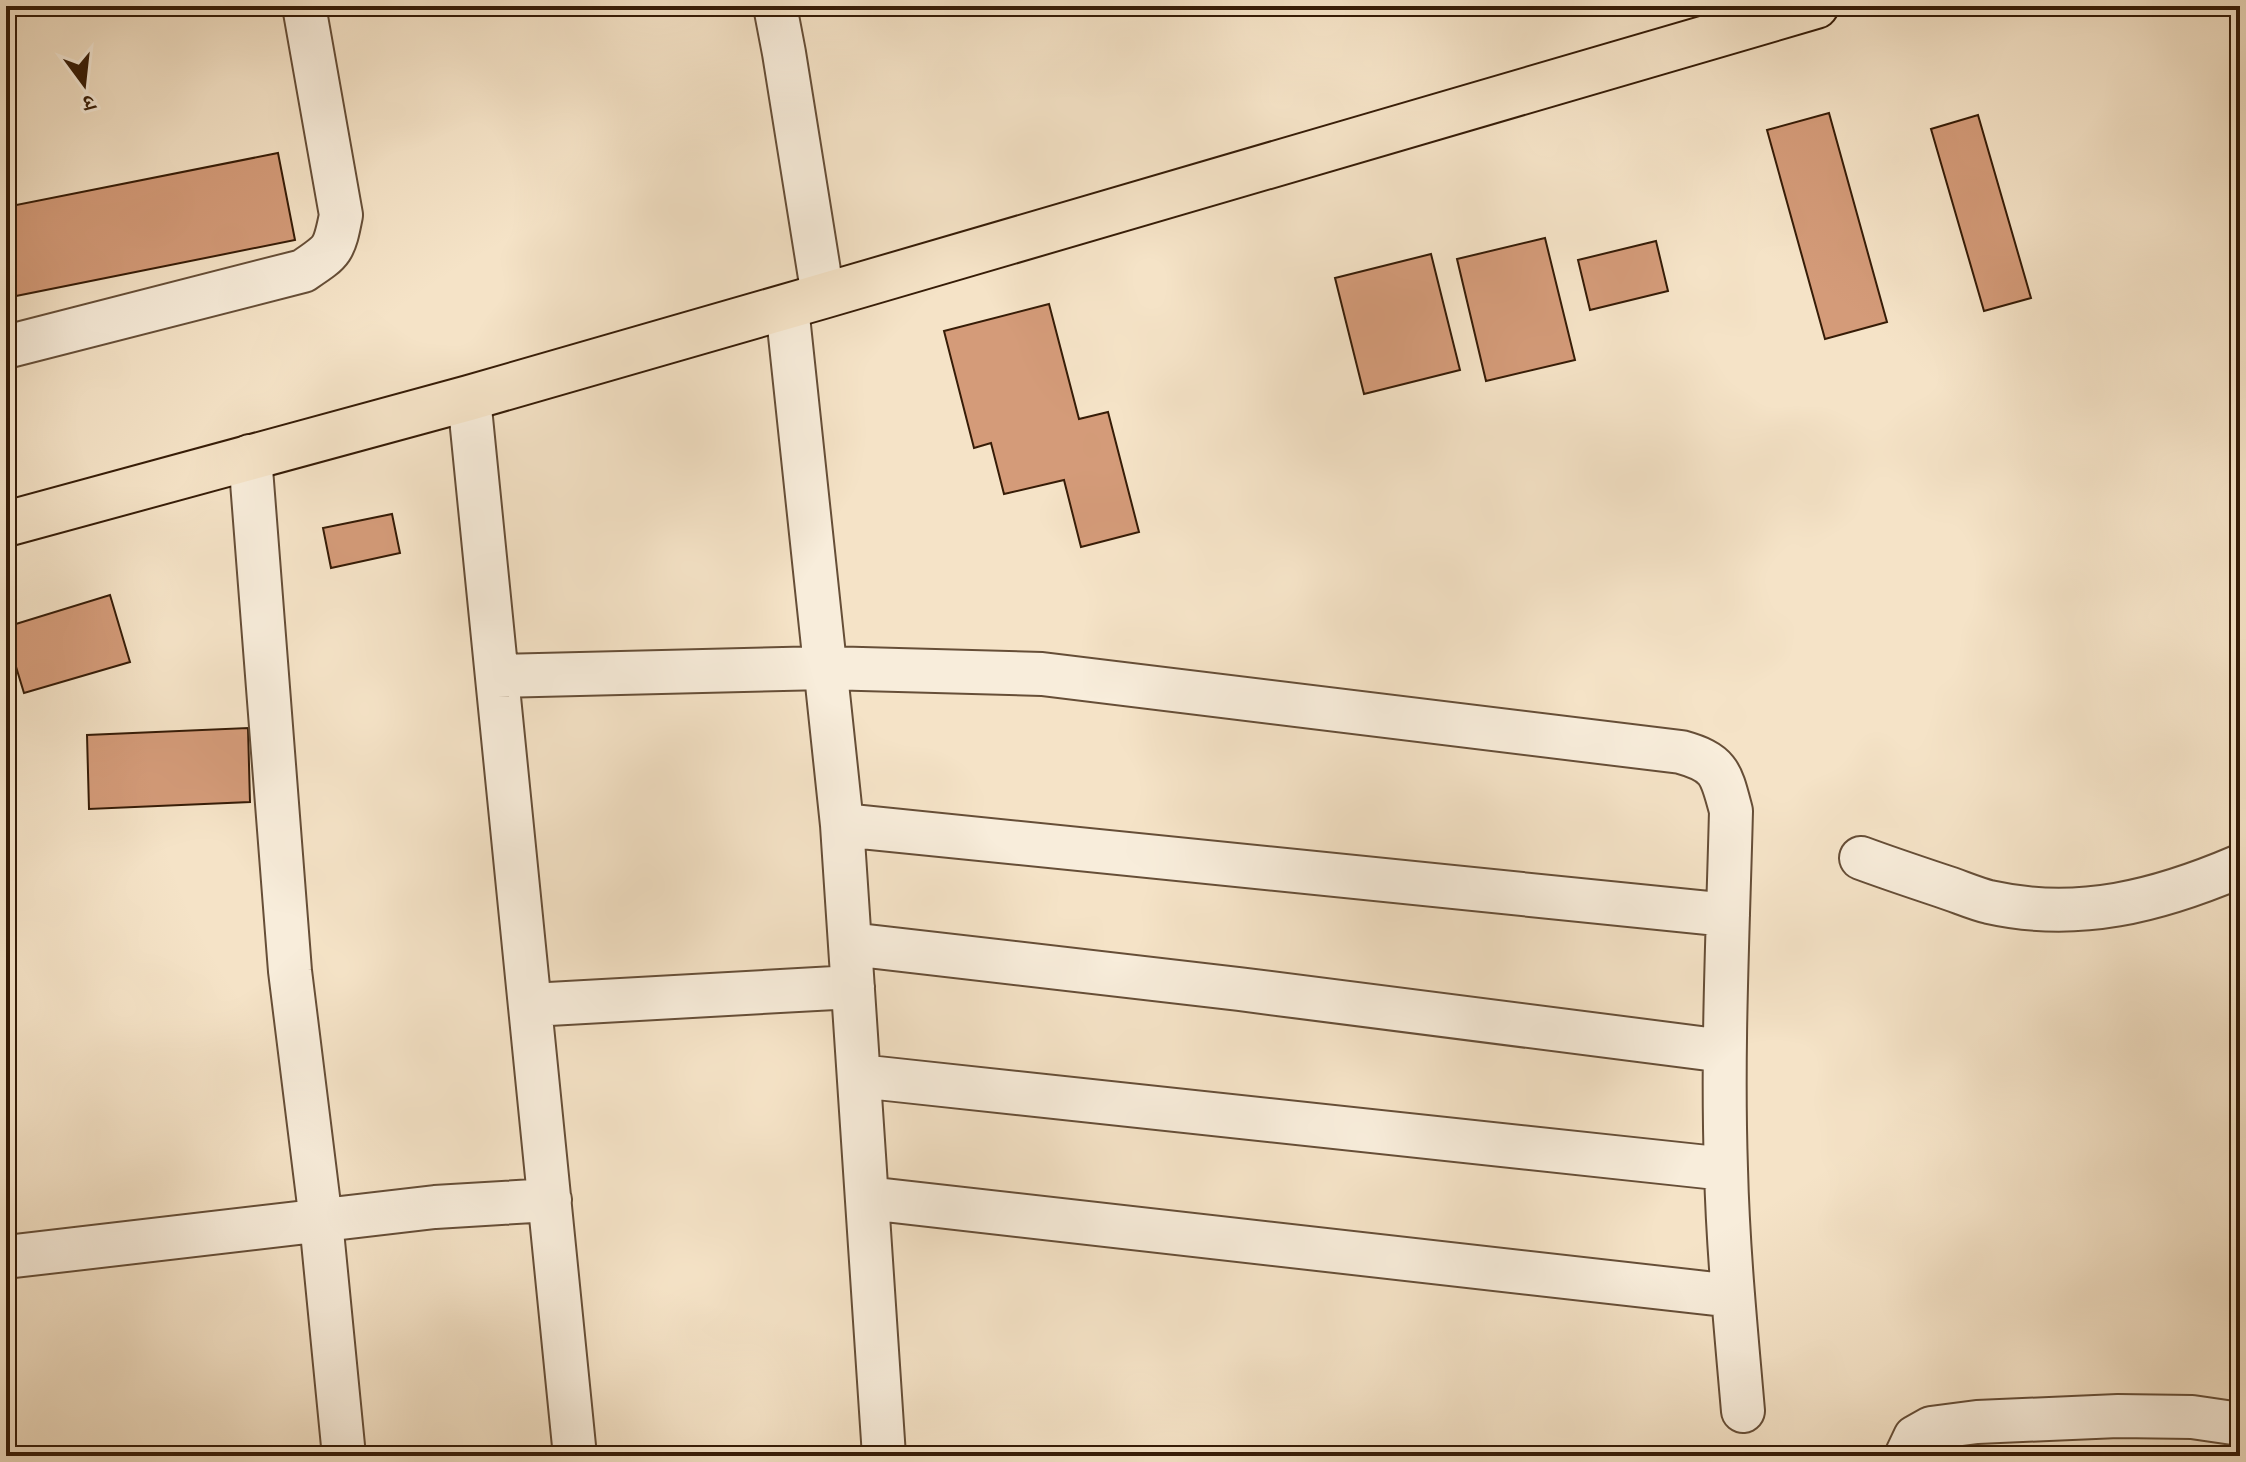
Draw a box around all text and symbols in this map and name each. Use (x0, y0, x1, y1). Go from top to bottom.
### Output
north arrow (44, 44, 124, 124)
text: उ (77, 83, 100, 118)

